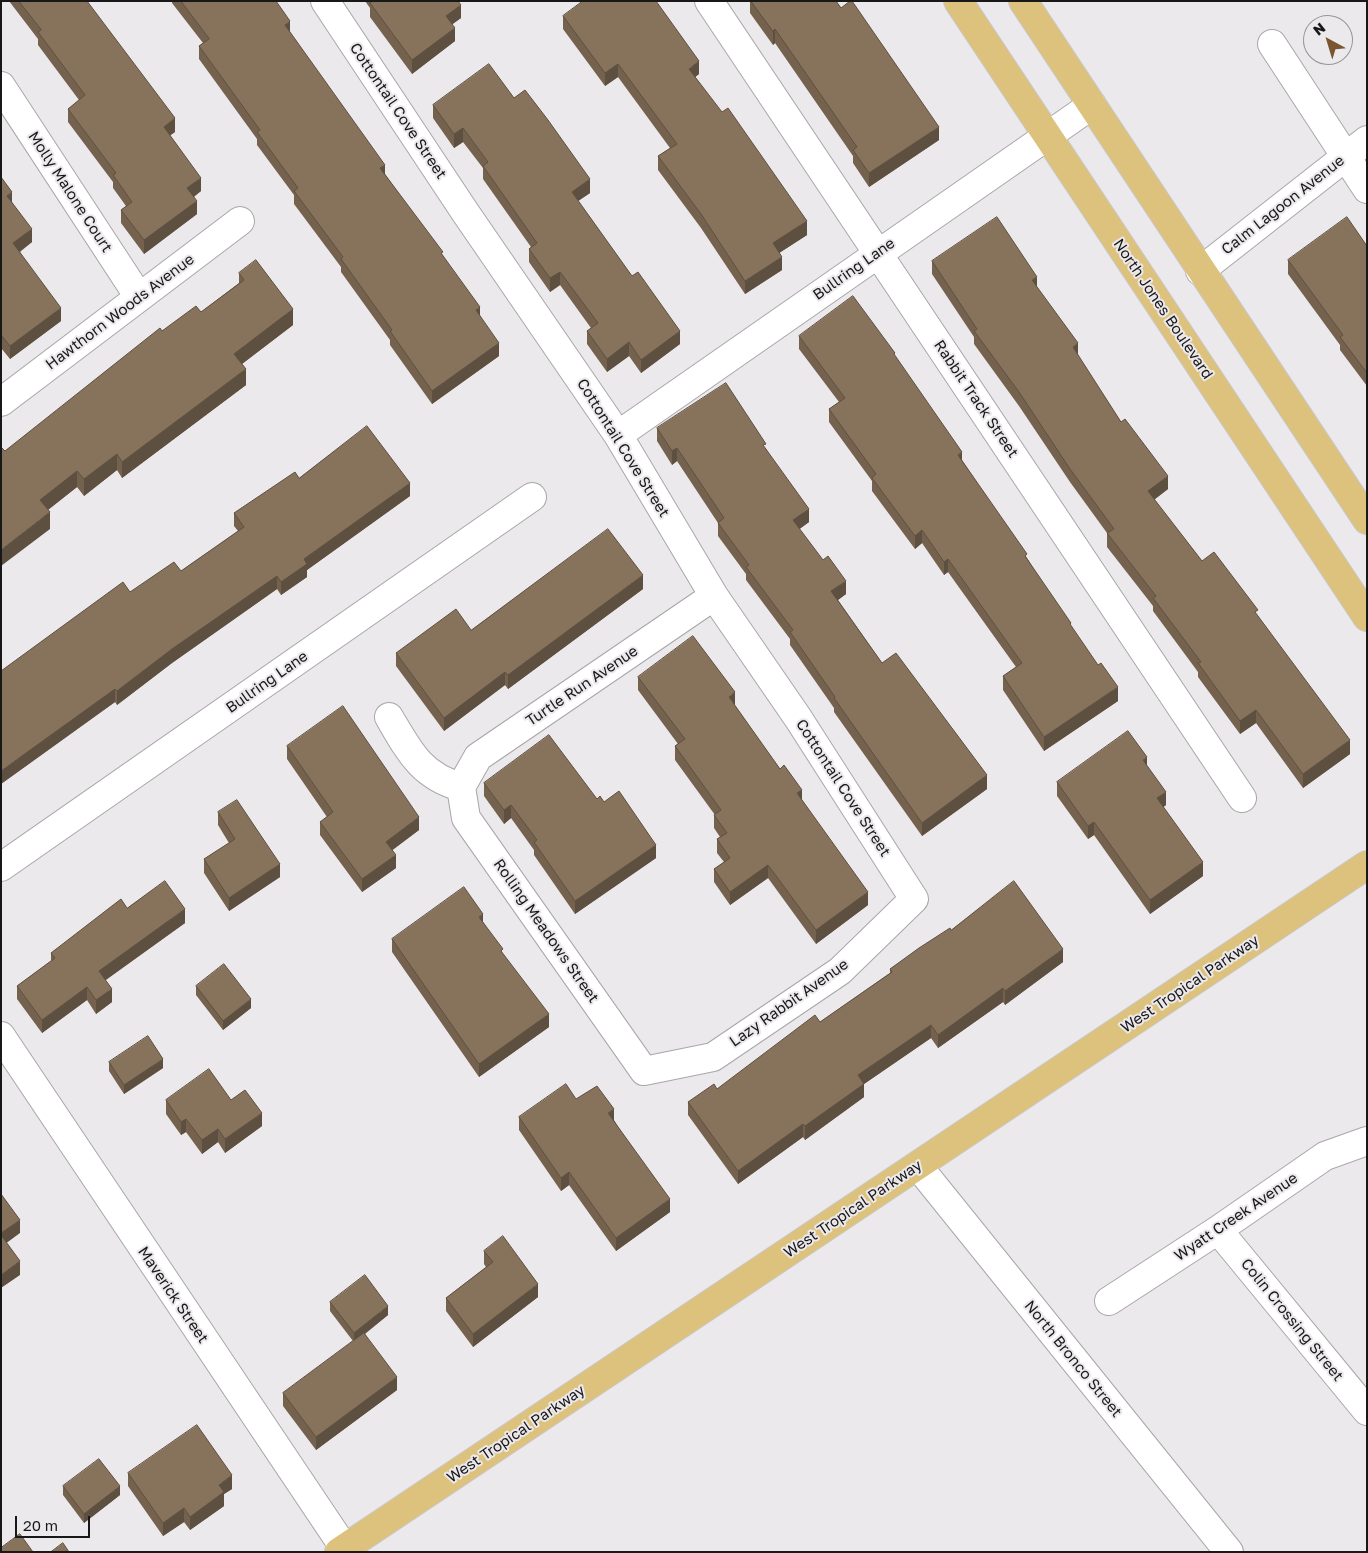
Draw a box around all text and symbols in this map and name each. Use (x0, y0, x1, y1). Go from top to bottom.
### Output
north arrow (1303, 15, 1353, 65)
text: N (1309, 19, 1328, 39)
street label: Cottontail Cove Street (346, 40, 450, 182)
street label: Molly Malone Court (24, 128, 116, 256)
street label: Calm Lagoon Avenue (1218, 151, 1348, 259)
street label: Bullring Lane (810, 234, 898, 304)
street label: North Jones Boulevard (1109, 236, 1217, 382)
street label: Hawthorn Woods Avenue (42, 250, 198, 374)
street label: Rabbit Track Street (930, 337, 1022, 461)
street label: Cottontail Cove Street (573, 375, 673, 521)
street label: Turtle Run Avenue (523, 642, 641, 730)
street label: Bullring Lane (223, 647, 311, 717)
street label: Cottontail Cove Street (792, 716, 894, 860)
street label: Rolling Meadows Street (490, 856, 602, 1006)
street label: West Tropical Parkway (1118, 931, 1262, 1037)
street label: Lazy Rabbit Avenue (726, 955, 852, 1051)
street label: West Tropical Parkway (781, 1156, 925, 1262)
street label: Wyatt Creek Avenue (1171, 1169, 1301, 1265)
street label: Maverick Street (134, 1243, 212, 1347)
street label: Colin Crossing Street (1237, 1255, 1347, 1385)
street label: North Bronco Street (1020, 1297, 1126, 1421)
street label: West Tropical Parkway (444, 1381, 588, 1487)
scale bar (18, 1506, 92, 1538)
text: 20 m (23, 1516, 58, 1534)

